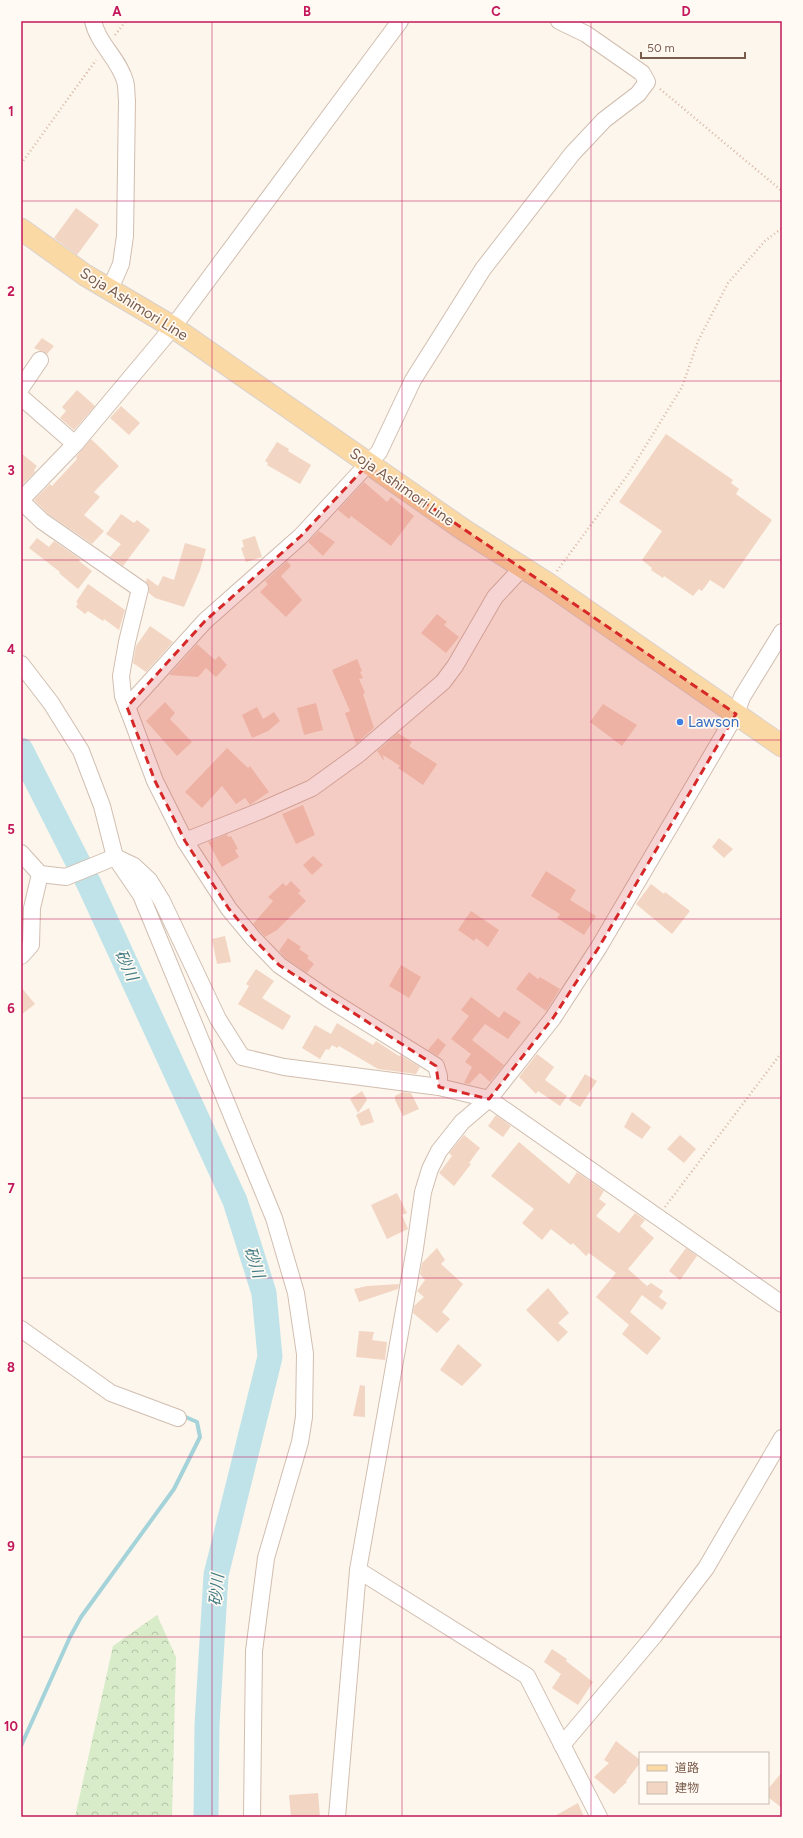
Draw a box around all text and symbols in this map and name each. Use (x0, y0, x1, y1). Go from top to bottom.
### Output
text: A (112, 4, 122, 19)
text: B (303, 4, 311, 19)
text: C (491, 4, 501, 19)
text: D (681, 4, 691, 19)
scale bar (641, 34, 745, 60)
text: 50 m (647, 41, 675, 55)
text: 1 (8, 104, 14, 119)
street label: Soja Ashimori Line (77, 264, 191, 344)
text: 2 (7, 284, 15, 299)
street label: Soja Ashimori Line (346, 444, 458, 530)
text: 3 (7, 463, 15, 478)
text: 4 (7, 642, 15, 657)
place label: Lawson (688, 713, 739, 731)
marker: Lawson (675, 717, 685, 727)
text: 5 (7, 822, 15, 837)
water label: 砂川 (111, 947, 143, 986)
text: 6 (7, 1001, 15, 1016)
text: 7 (7, 1181, 15, 1196)
water label: 砂川 (241, 1244, 269, 1282)
text: 8 (7, 1360, 15, 1375)
text: 9 (7, 1539, 15, 1554)
water label: 砂川 (206, 1571, 228, 1607)
text: 10 (4, 1719, 18, 1734)
legend (639, 1752, 769, 1804)
text: 道路 (675, 1761, 699, 1775)
text: 建物 (675, 1781, 699, 1795)

